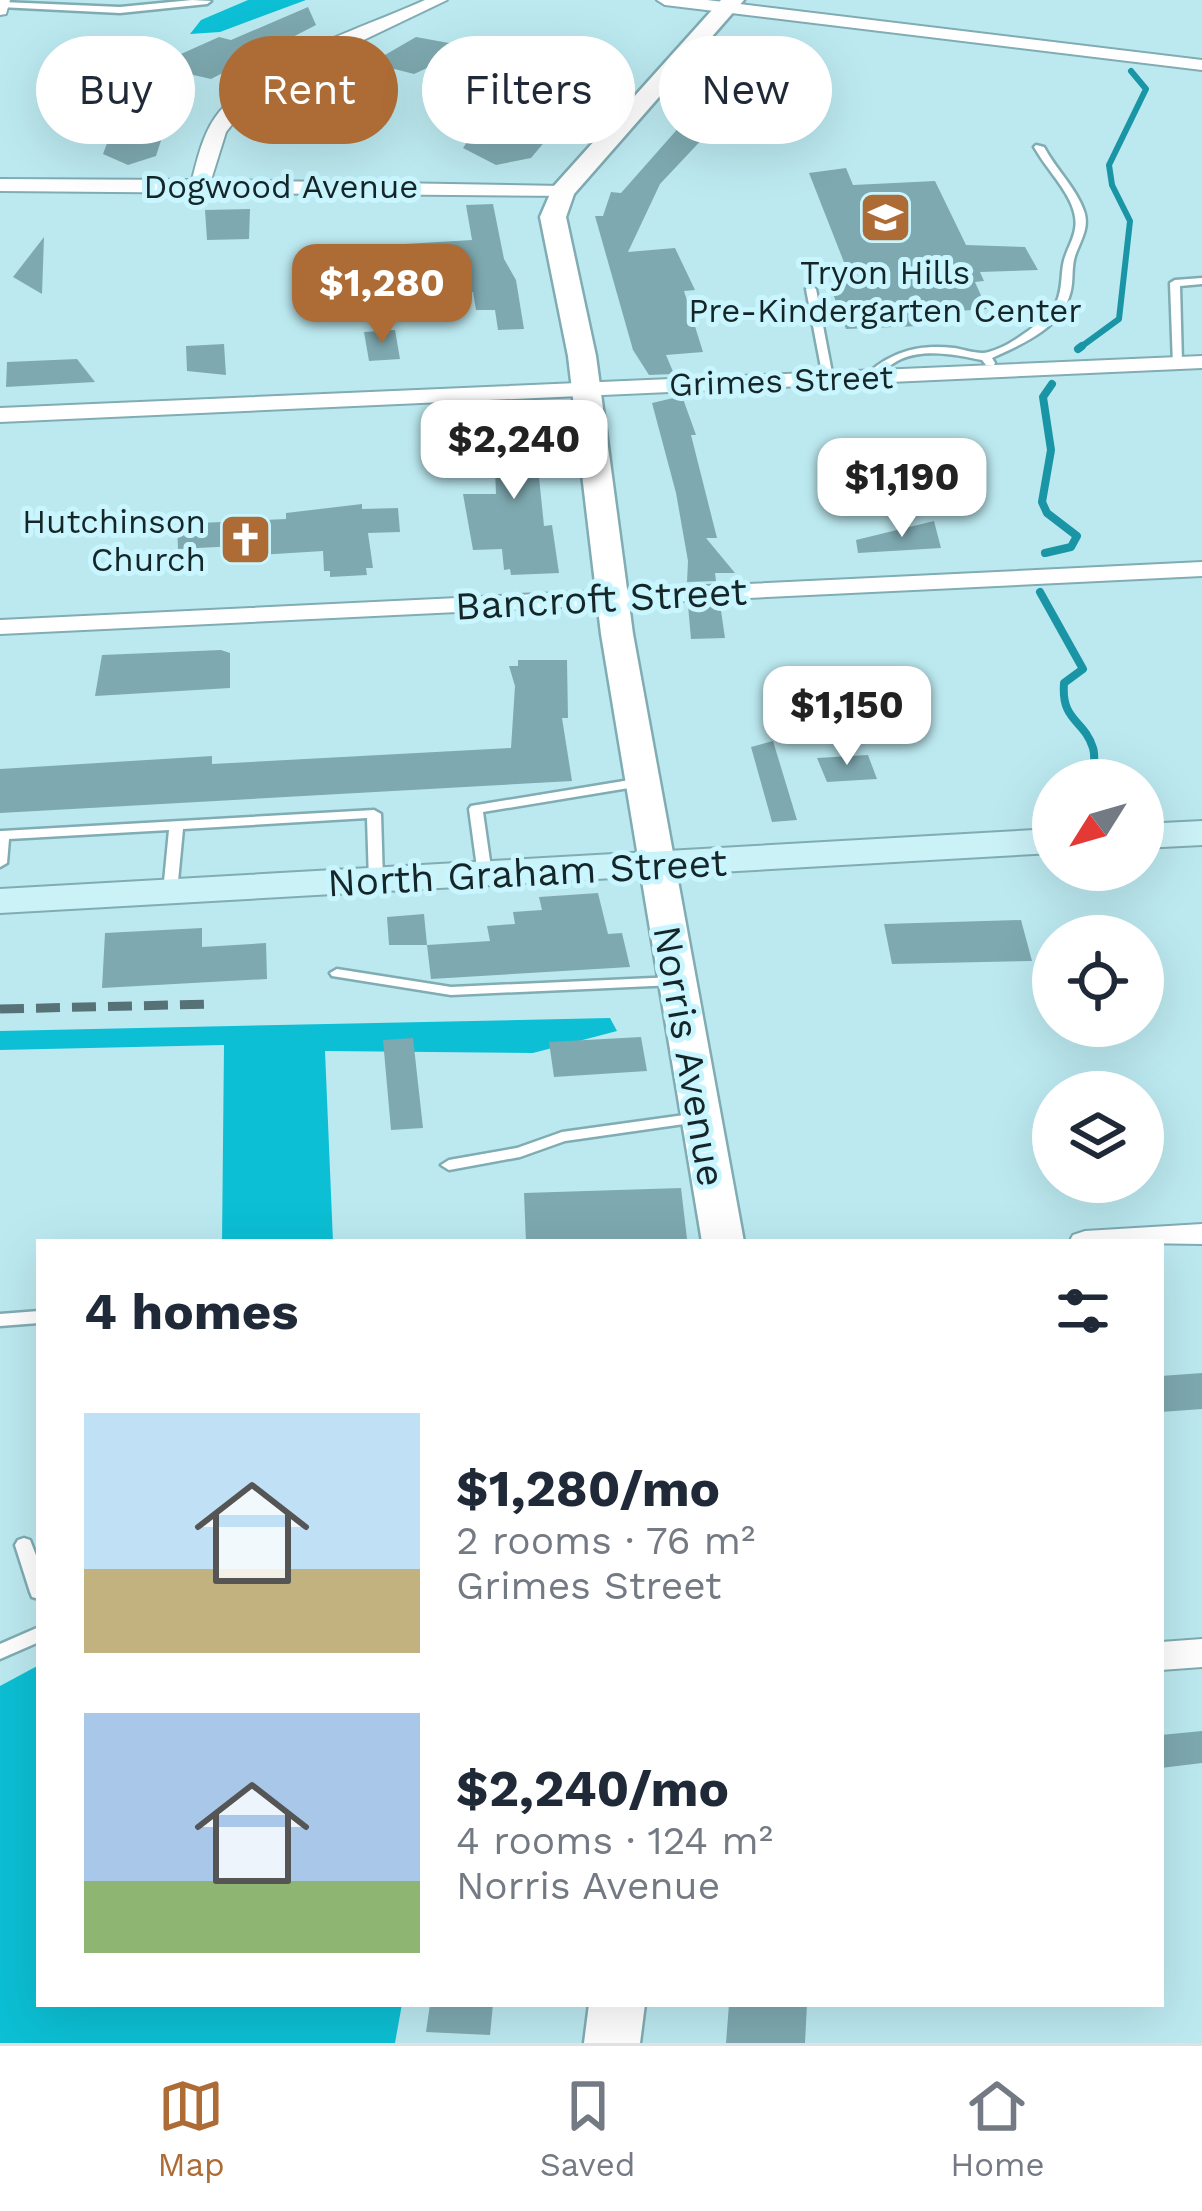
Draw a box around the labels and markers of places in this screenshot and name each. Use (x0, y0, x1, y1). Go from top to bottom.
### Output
school or university icon: Tryon Hills Pre-Kindergarten Center (857, 190, 913, 246)
pin: $1,280 (284, 244, 480, 346)
place label: Tryon Hills Pre-Kindergarten Center (688, 253, 1082, 330)
pin: $2,240 (416, 400, 612, 502)
pin: $1,190 (804, 438, 1000, 540)
place label: Hutchinson Church (22, 502, 206, 579)
church icon: Hutchinson Church (217, 512, 273, 568)
pin: $1,150 (749, 666, 945, 768)

